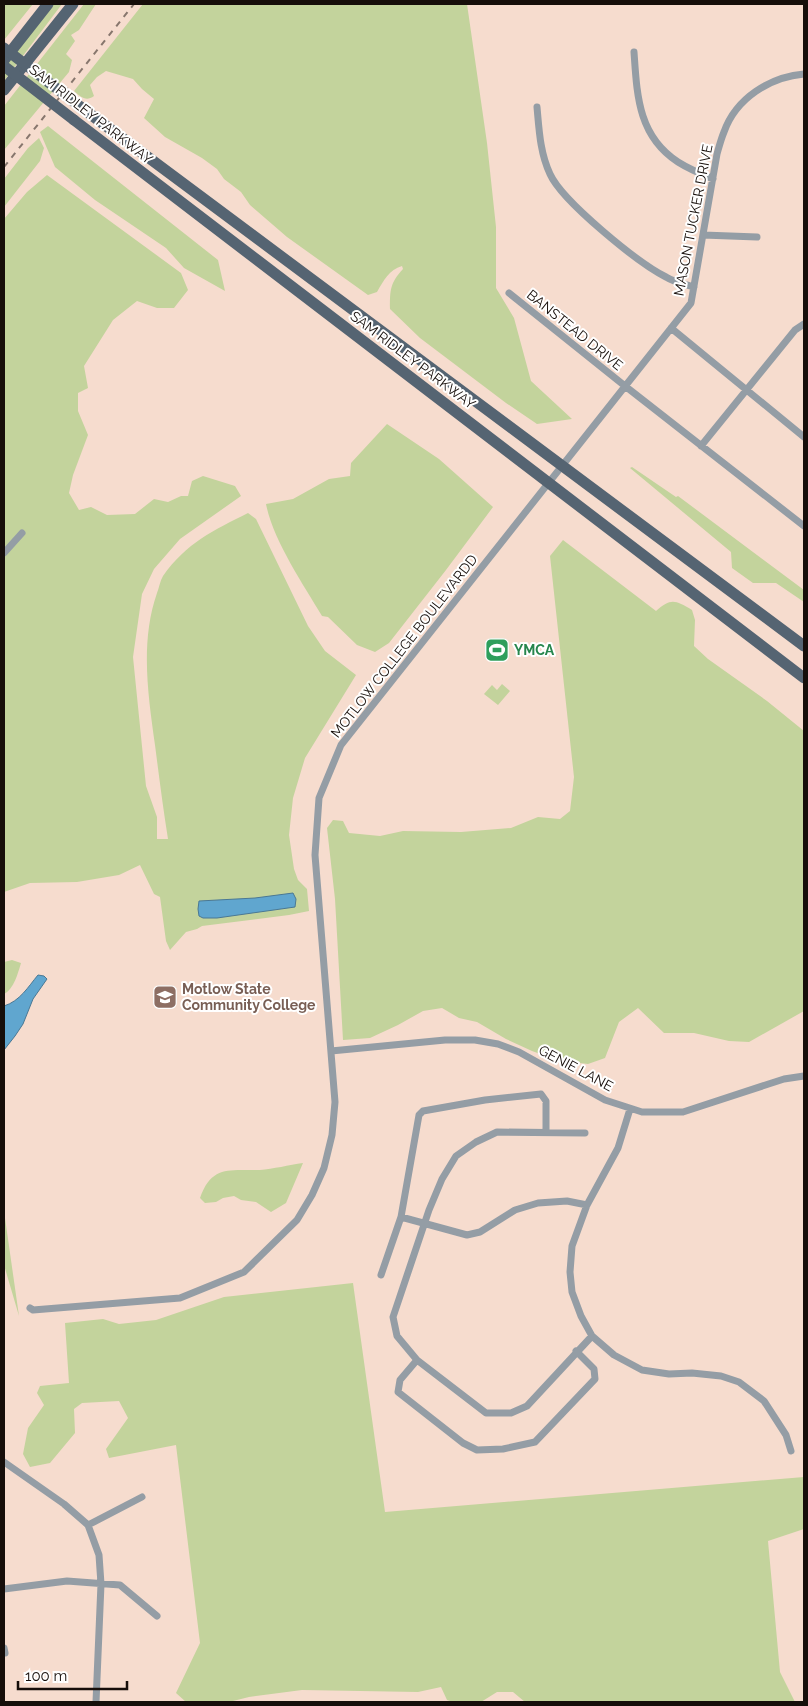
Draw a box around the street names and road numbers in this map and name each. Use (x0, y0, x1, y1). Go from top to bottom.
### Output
street label: SAM RIDLEY PARKWAY (26, 61, 156, 167)
street label: MASON TUCKER DRIVE (670, 143, 716, 297)
street label: BANSTEAD DRIVE (524, 286, 626, 374)
street label: SAM RIDLEY PARKWAY (347, 308, 479, 412)
street label: MOTLOW COLLEGE BOULEVARDD (328, 551, 480, 741)
street label: GENIE LANE (536, 1042, 616, 1094)

